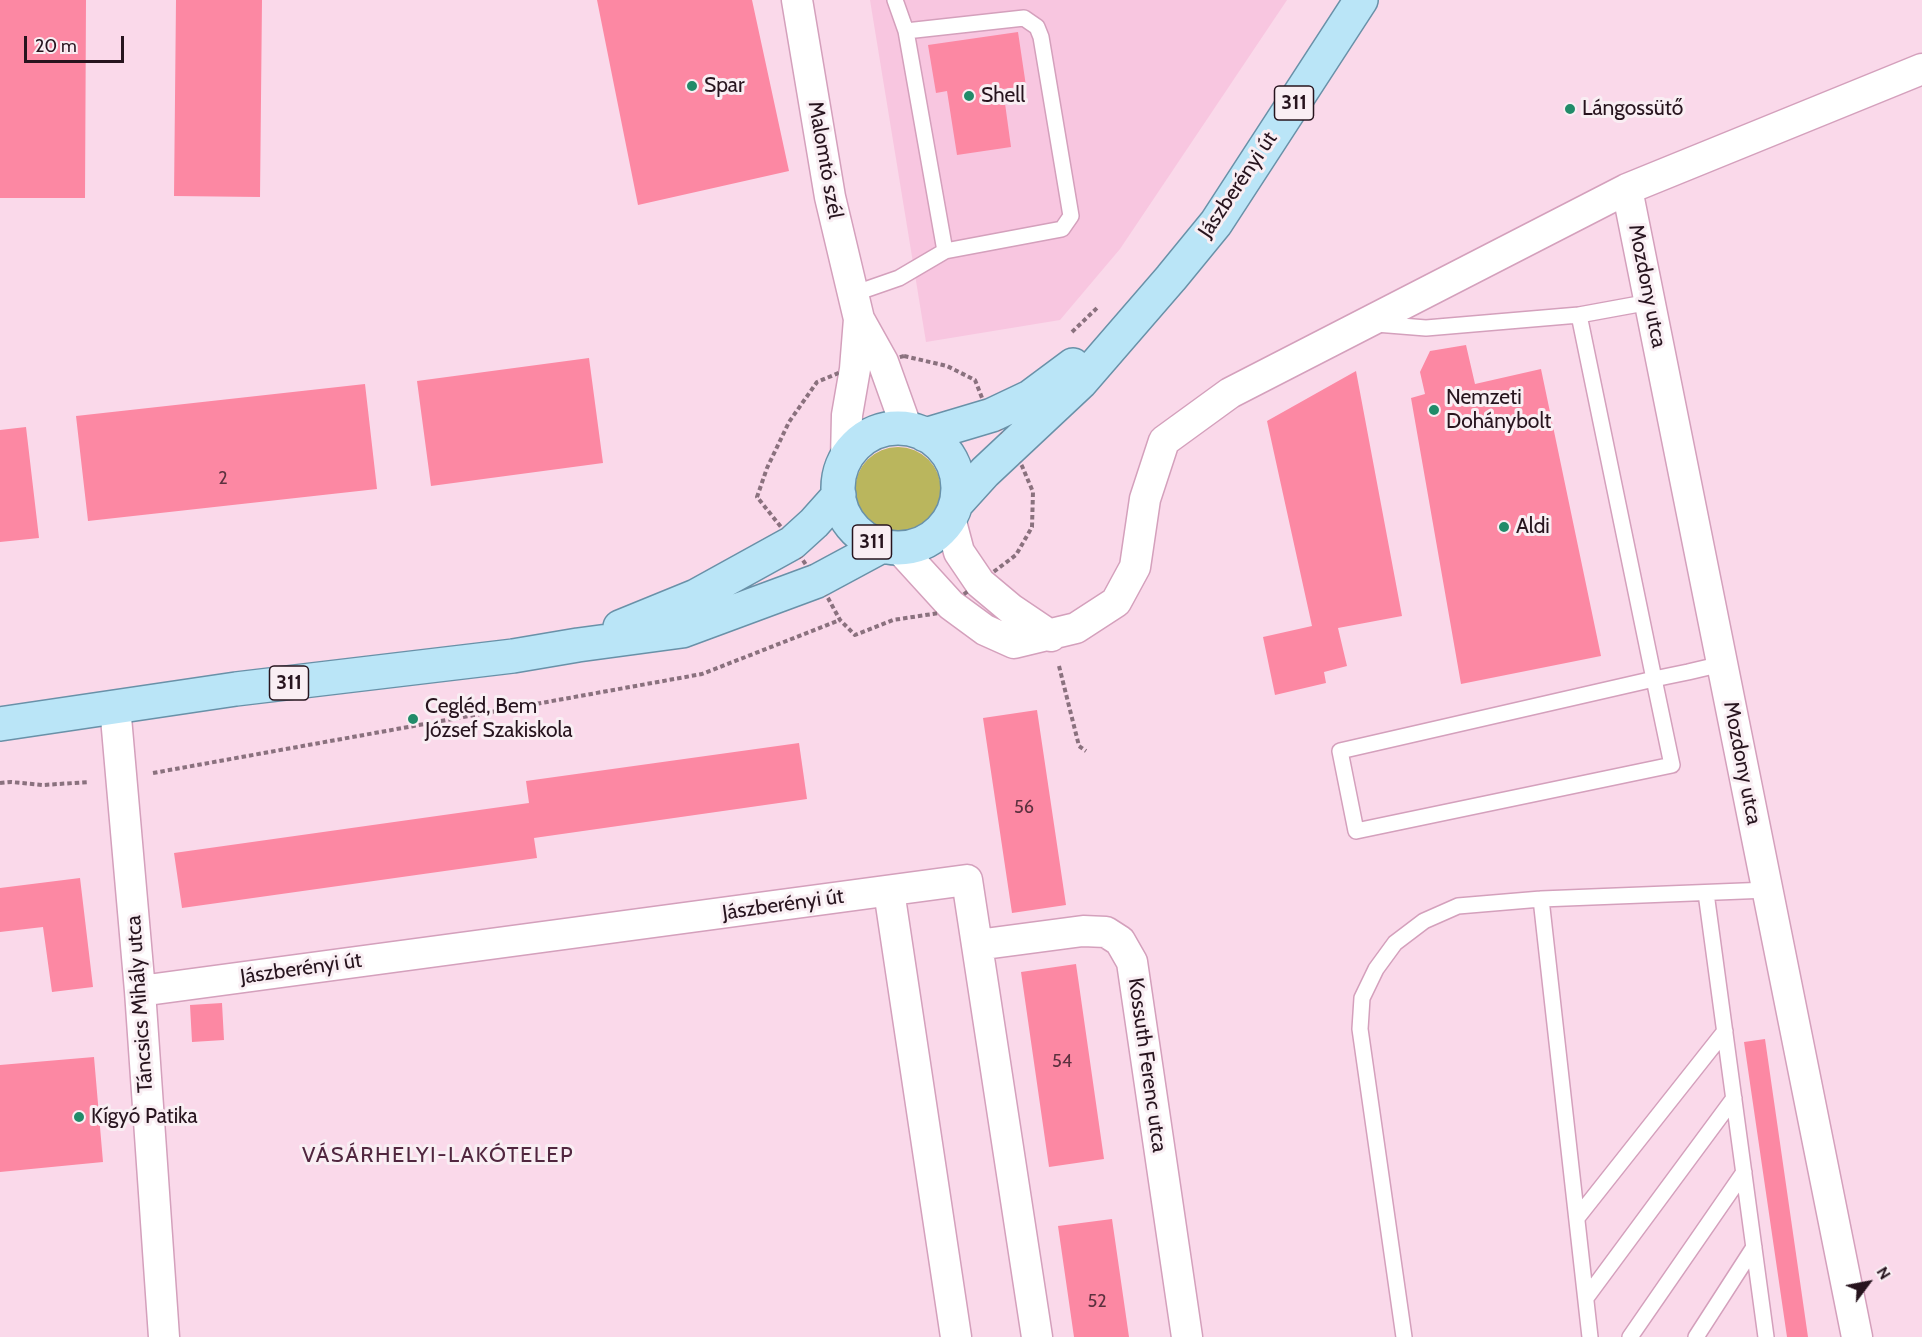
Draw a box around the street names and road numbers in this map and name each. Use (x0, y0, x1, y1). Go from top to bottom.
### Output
road number: 311 (1274, 86, 1314, 120)
street label: Malomtó szél (802, 99, 848, 221)
street label: Jászberényi út (1193, 127, 1283, 243)
street label: Mozdony utca (1623, 222, 1671, 350)
road number: 311 (852, 525, 892, 559)
road number: 311 (270, 666, 308, 700)
street label: Mozdony utca (1718, 699, 1766, 827)
street label: Jászberényi út (721, 884, 845, 926)
street label: Táncsics Mihály utca (121, 914, 159, 1094)
street label: Jászberényi út (239, 948, 363, 990)
street label: Kossuth Ferenc utca (1122, 976, 1172, 1154)

